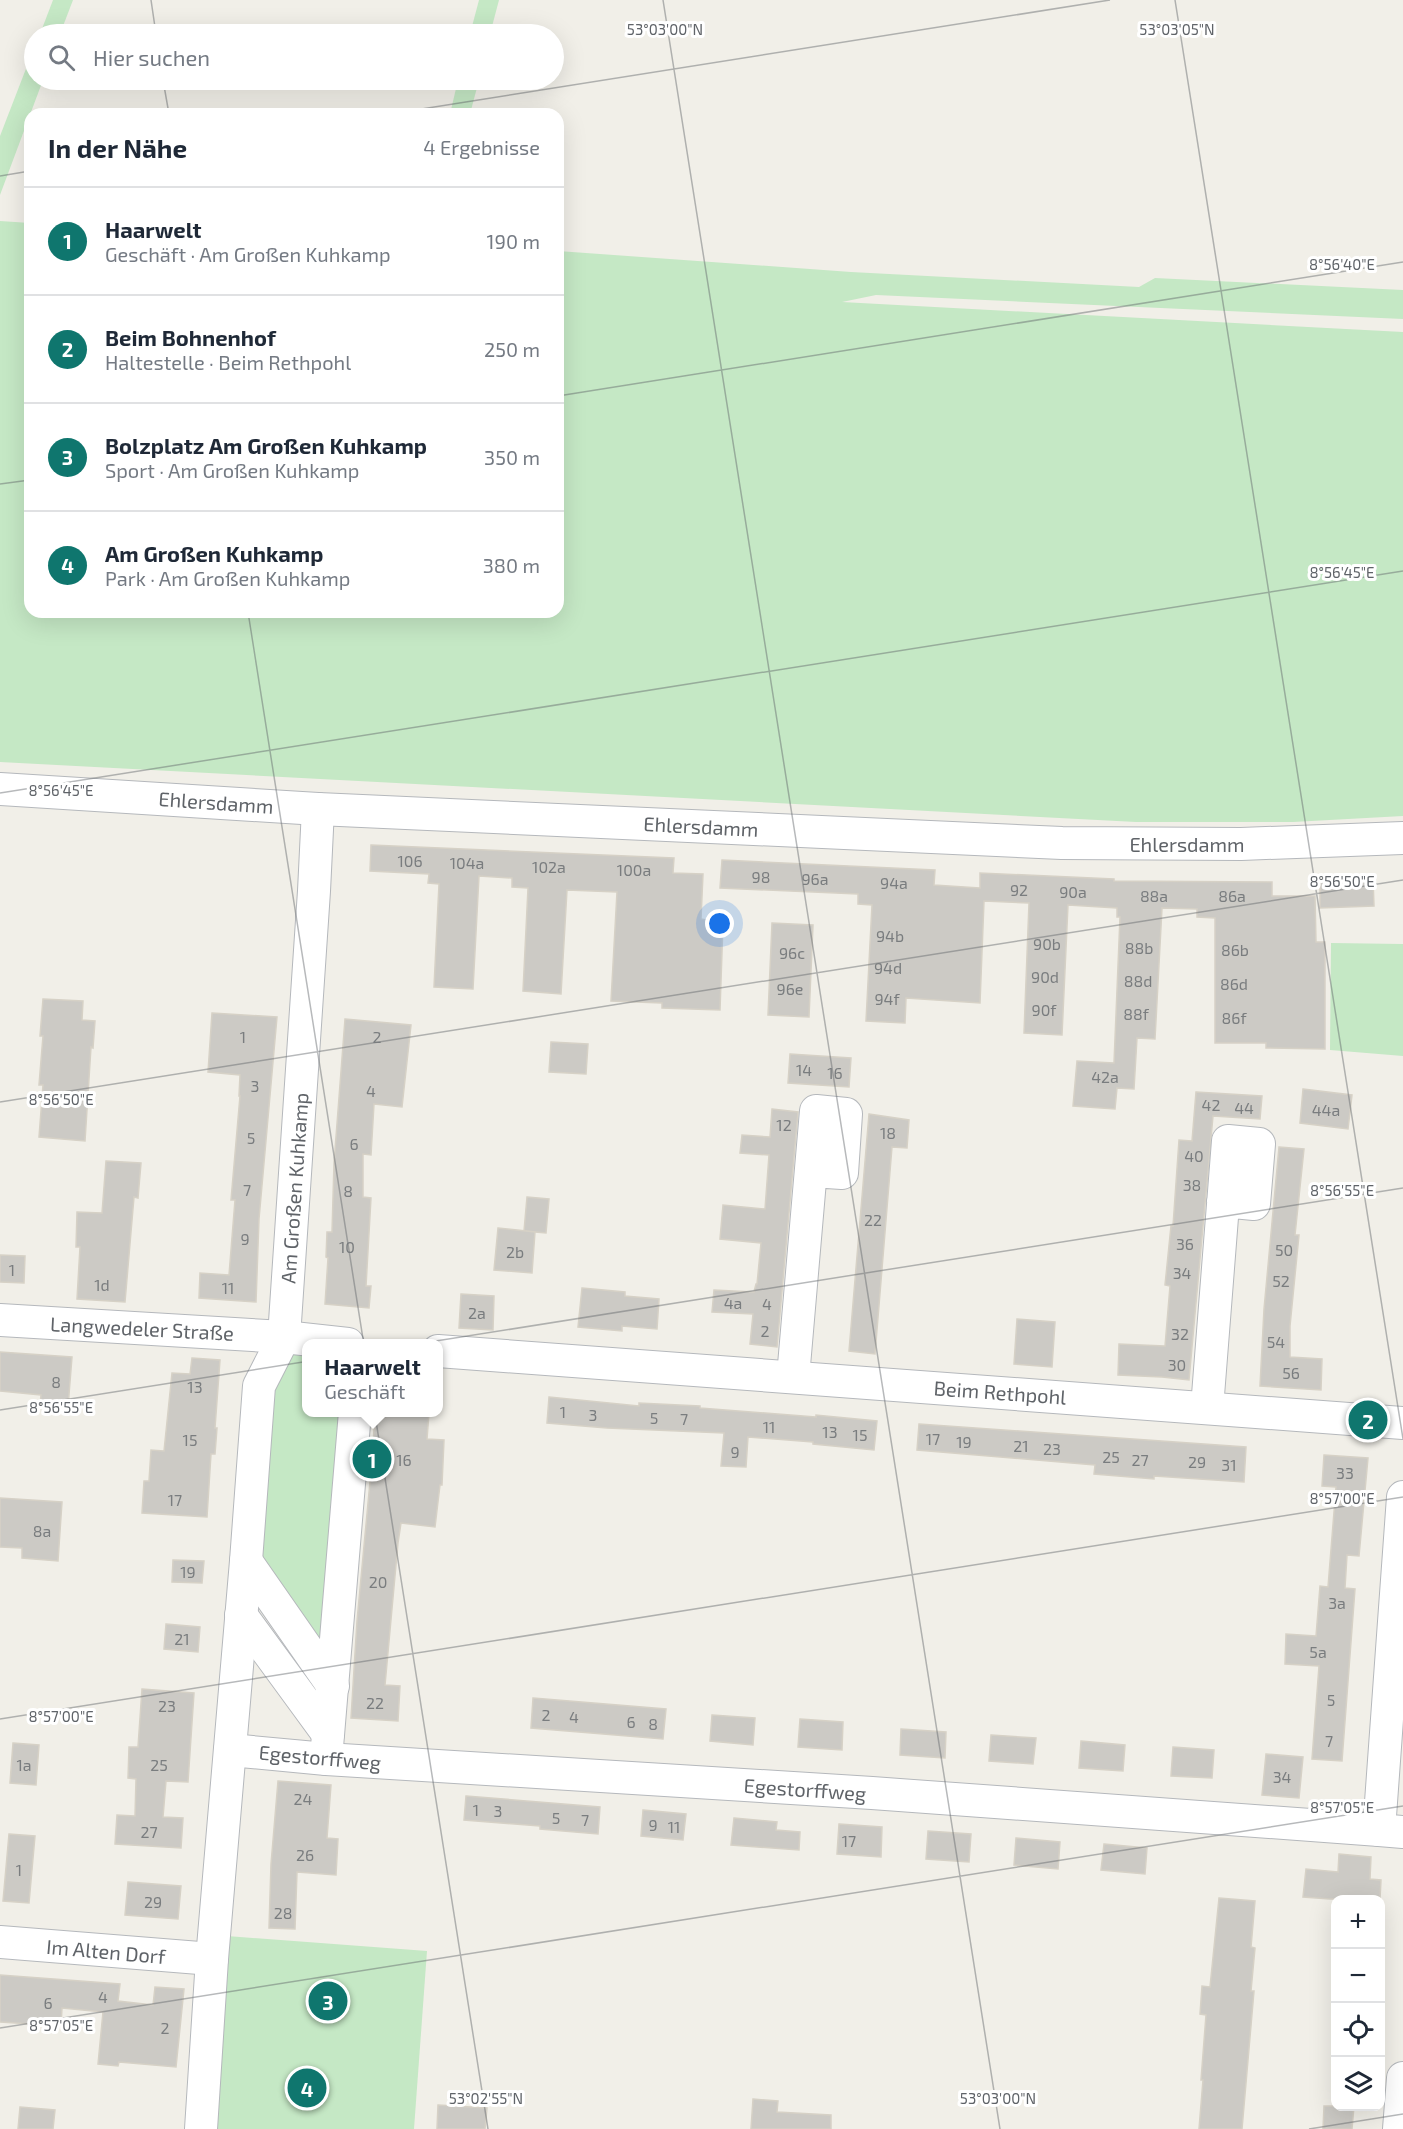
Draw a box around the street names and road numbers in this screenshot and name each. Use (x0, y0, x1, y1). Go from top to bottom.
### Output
street label: Ehlersdamm (158, 786, 274, 818)
street label: Ehlersdamm (643, 811, 759, 841)
street label: Ehlersdamm (1129, 832, 1245, 856)
street label: Am Großen Kuhkamp (275, 1092, 313, 1284)
street label: Langwedeler Straße (49, 1311, 235, 1345)
street label: Beim Rethpohl (933, 1375, 1067, 1409)
street label: Egestorffweg (258, 1740, 382, 1774)
street label: Egestorffweg (743, 1773, 867, 1805)
street label: Im Alten Dorf (45, 1934, 167, 1968)

